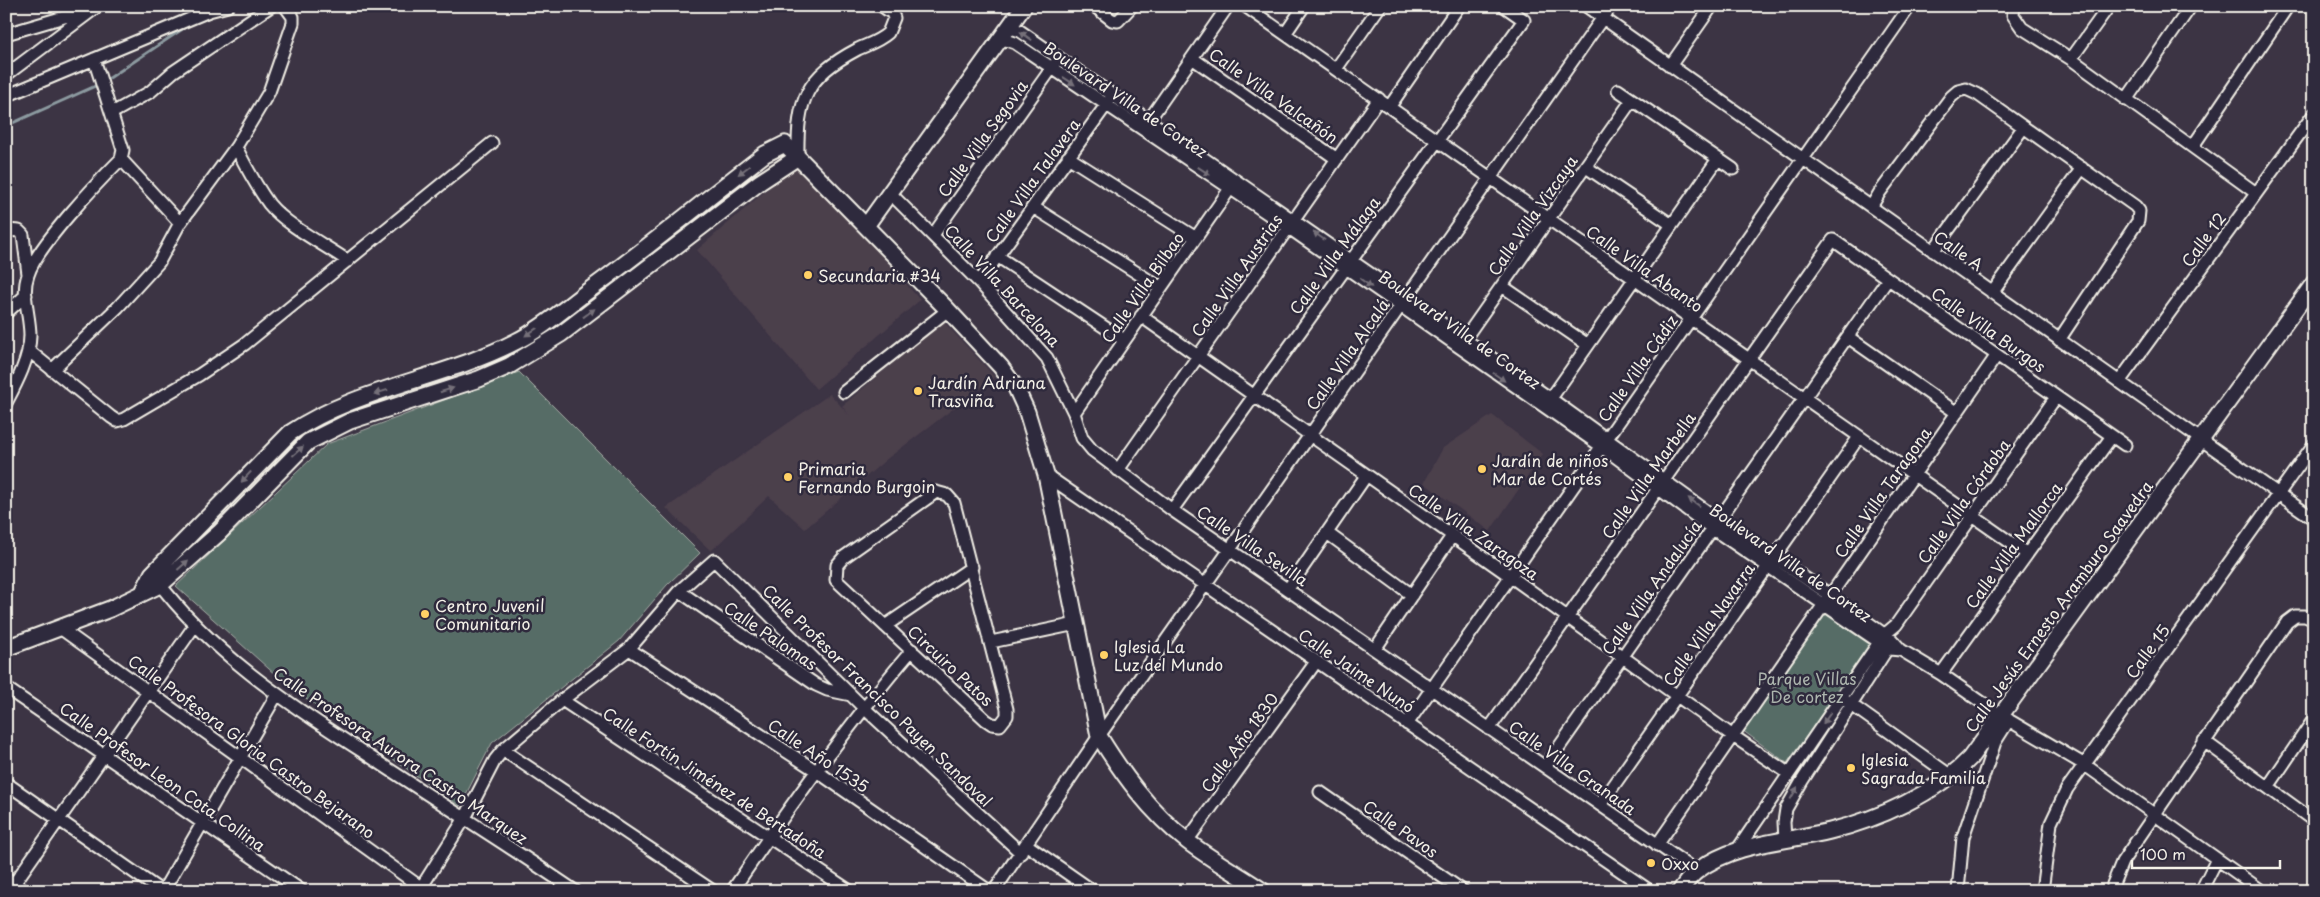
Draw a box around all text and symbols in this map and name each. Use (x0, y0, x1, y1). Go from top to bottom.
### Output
one-way arrow (1019, 31, 1033, 41)
street label: Boulevard Villa de Cortez (1039, 35, 1213, 163)
street label: Calle Villa Valcañón (1205, 41, 1343, 149)
street label: Calle Villa Segovia (931, 74, 1033, 202)
one-way arrow (1062, 76, 1075, 86)
street label: Calle Villa Talavera (979, 113, 1085, 247)
street label: Calle Villa Vizcaya (1481, 150, 1583, 280)
one-way arrow (738, 165, 751, 176)
one-way arrow (1197, 166, 1211, 175)
street label: Calle Villa Málaga (1283, 191, 1385, 319)
street label: Calle 12 (2175, 207, 2231, 271)
street label: Calle Villa Austrias (1185, 209, 1287, 341)
street label: Calle Villa Barcelona (940, 218, 1066, 352)
street label: Calle Villa Abanto (1582, 219, 1708, 317)
street label: Calle A (1929, 224, 1989, 276)
street label: Calle Villa Bilbao (1095, 227, 1189, 347)
one-way arrow (1312, 232, 1325, 242)
place label: Secundaria #34 (818, 263, 941, 287)
street label: Boulevard Villa de Cortez (1374, 264, 1546, 394)
marker: Secundaria #34 (802, 269, 814, 281)
one-way arrow (1359, 278, 1373, 288)
street label: Calle Villa Burgos (1927, 280, 2051, 378)
street label: Calle Villa Alcalá (1299, 293, 1395, 415)
one-way arrow (582, 308, 596, 318)
street label: Calle Villa Cádiz (1591, 309, 1683, 426)
one-way arrow (525, 328, 538, 337)
place label: Jardín Adriana Trasviña (928, 370, 1046, 412)
one-way arrow (1492, 372, 1506, 382)
one-way arrow (440, 385, 455, 393)
marker: Jardín Adriana Trasviña (912, 385, 924, 397)
one-way arrow (373, 388, 388, 396)
street label: Calle Villa Marbella (1595, 407, 1701, 543)
street label: Calle Villa Taragona (1828, 422, 1936, 562)
street label: Calle Villa Córdoba (1911, 434, 2015, 568)
one-way arrow (292, 445, 304, 457)
place label: Jardín de niños Mar de Cortés (1492, 448, 1608, 490)
place label: Primaria Fernando Burgoin (798, 456, 935, 498)
marker: Jardín de niños Mar de Cortés (1476, 463, 1488, 475)
one-way arrow (240, 471, 252, 483)
marker: Primaria Fernando Burgoin (782, 471, 794, 483)
street label: Calle Jesús Ernesto Aramburo Saavedra (1958, 475, 2158, 737)
street label: Calle Villa Zaragoza (1404, 477, 1544, 585)
street label: Calle Villa Mallorca (1959, 477, 2067, 613)
one-way arrow (1688, 496, 1701, 507)
street label: Boulevard Villa de Cortez (1705, 497, 1877, 627)
street label: Calle Villa Sevilla (1193, 499, 1314, 591)
street label: Calle Villa Andalucía (1595, 514, 1707, 659)
street label: Calle Villa Navarra (1656, 557, 1760, 691)
one-way arrow (176, 560, 189, 571)
street label: Calle Profesor Francisco Payen Sandoval (758, 578, 998, 812)
place label: Centro Juvenil Comunitario (435, 593, 544, 635)
street label: Calle Palomas (719, 595, 823, 675)
marker: Centro Juvenil Comunitario (419, 608, 431, 620)
street label: Circuiro Patos (903, 619, 999, 711)
street label: Calle 15 (2119, 619, 2175, 683)
street label: Calle Jaime Nunó (1294, 622, 1420, 718)
place label: Iglesia La Luz del Mundo (1114, 634, 1223, 676)
street label: Calle Profesora Gloria Castro Bejarano (124, 648, 380, 844)
marker: Iglesia La Luz del Mundo (1098, 649, 1110, 661)
street label: Calle Profesora Aurora Castro Marquez (269, 661, 533, 850)
park label: Parque Villas De cortez (1758, 666, 1857, 708)
street label: Calle Año 1830 (1194, 687, 1284, 797)
street label: Calle Profesor Leon Cota Collina (55, 695, 271, 857)
street label: Calle Fortín Jiménez de Bertadoña (599, 701, 831, 863)
one-way arrow (1821, 711, 1832, 724)
street label: Calle Año 1535 (764, 712, 874, 798)
street label: Calle Villa Granada (1504, 714, 1642, 820)
place label: Iglesia Sagrada Familia (1861, 747, 1986, 789)
marker: Iglesia Sagrada Familia (1845, 762, 1857, 774)
one-way arrow (1790, 787, 1799, 800)
street label: Calle Pavos (1359, 793, 1443, 863)
scale bar (2132, 837, 2280, 869)
text: 100 m (2140, 842, 2186, 865)
place label: Oxxo (1661, 851, 1699, 875)
marker: Oxxo (1645, 857, 1657, 869)

